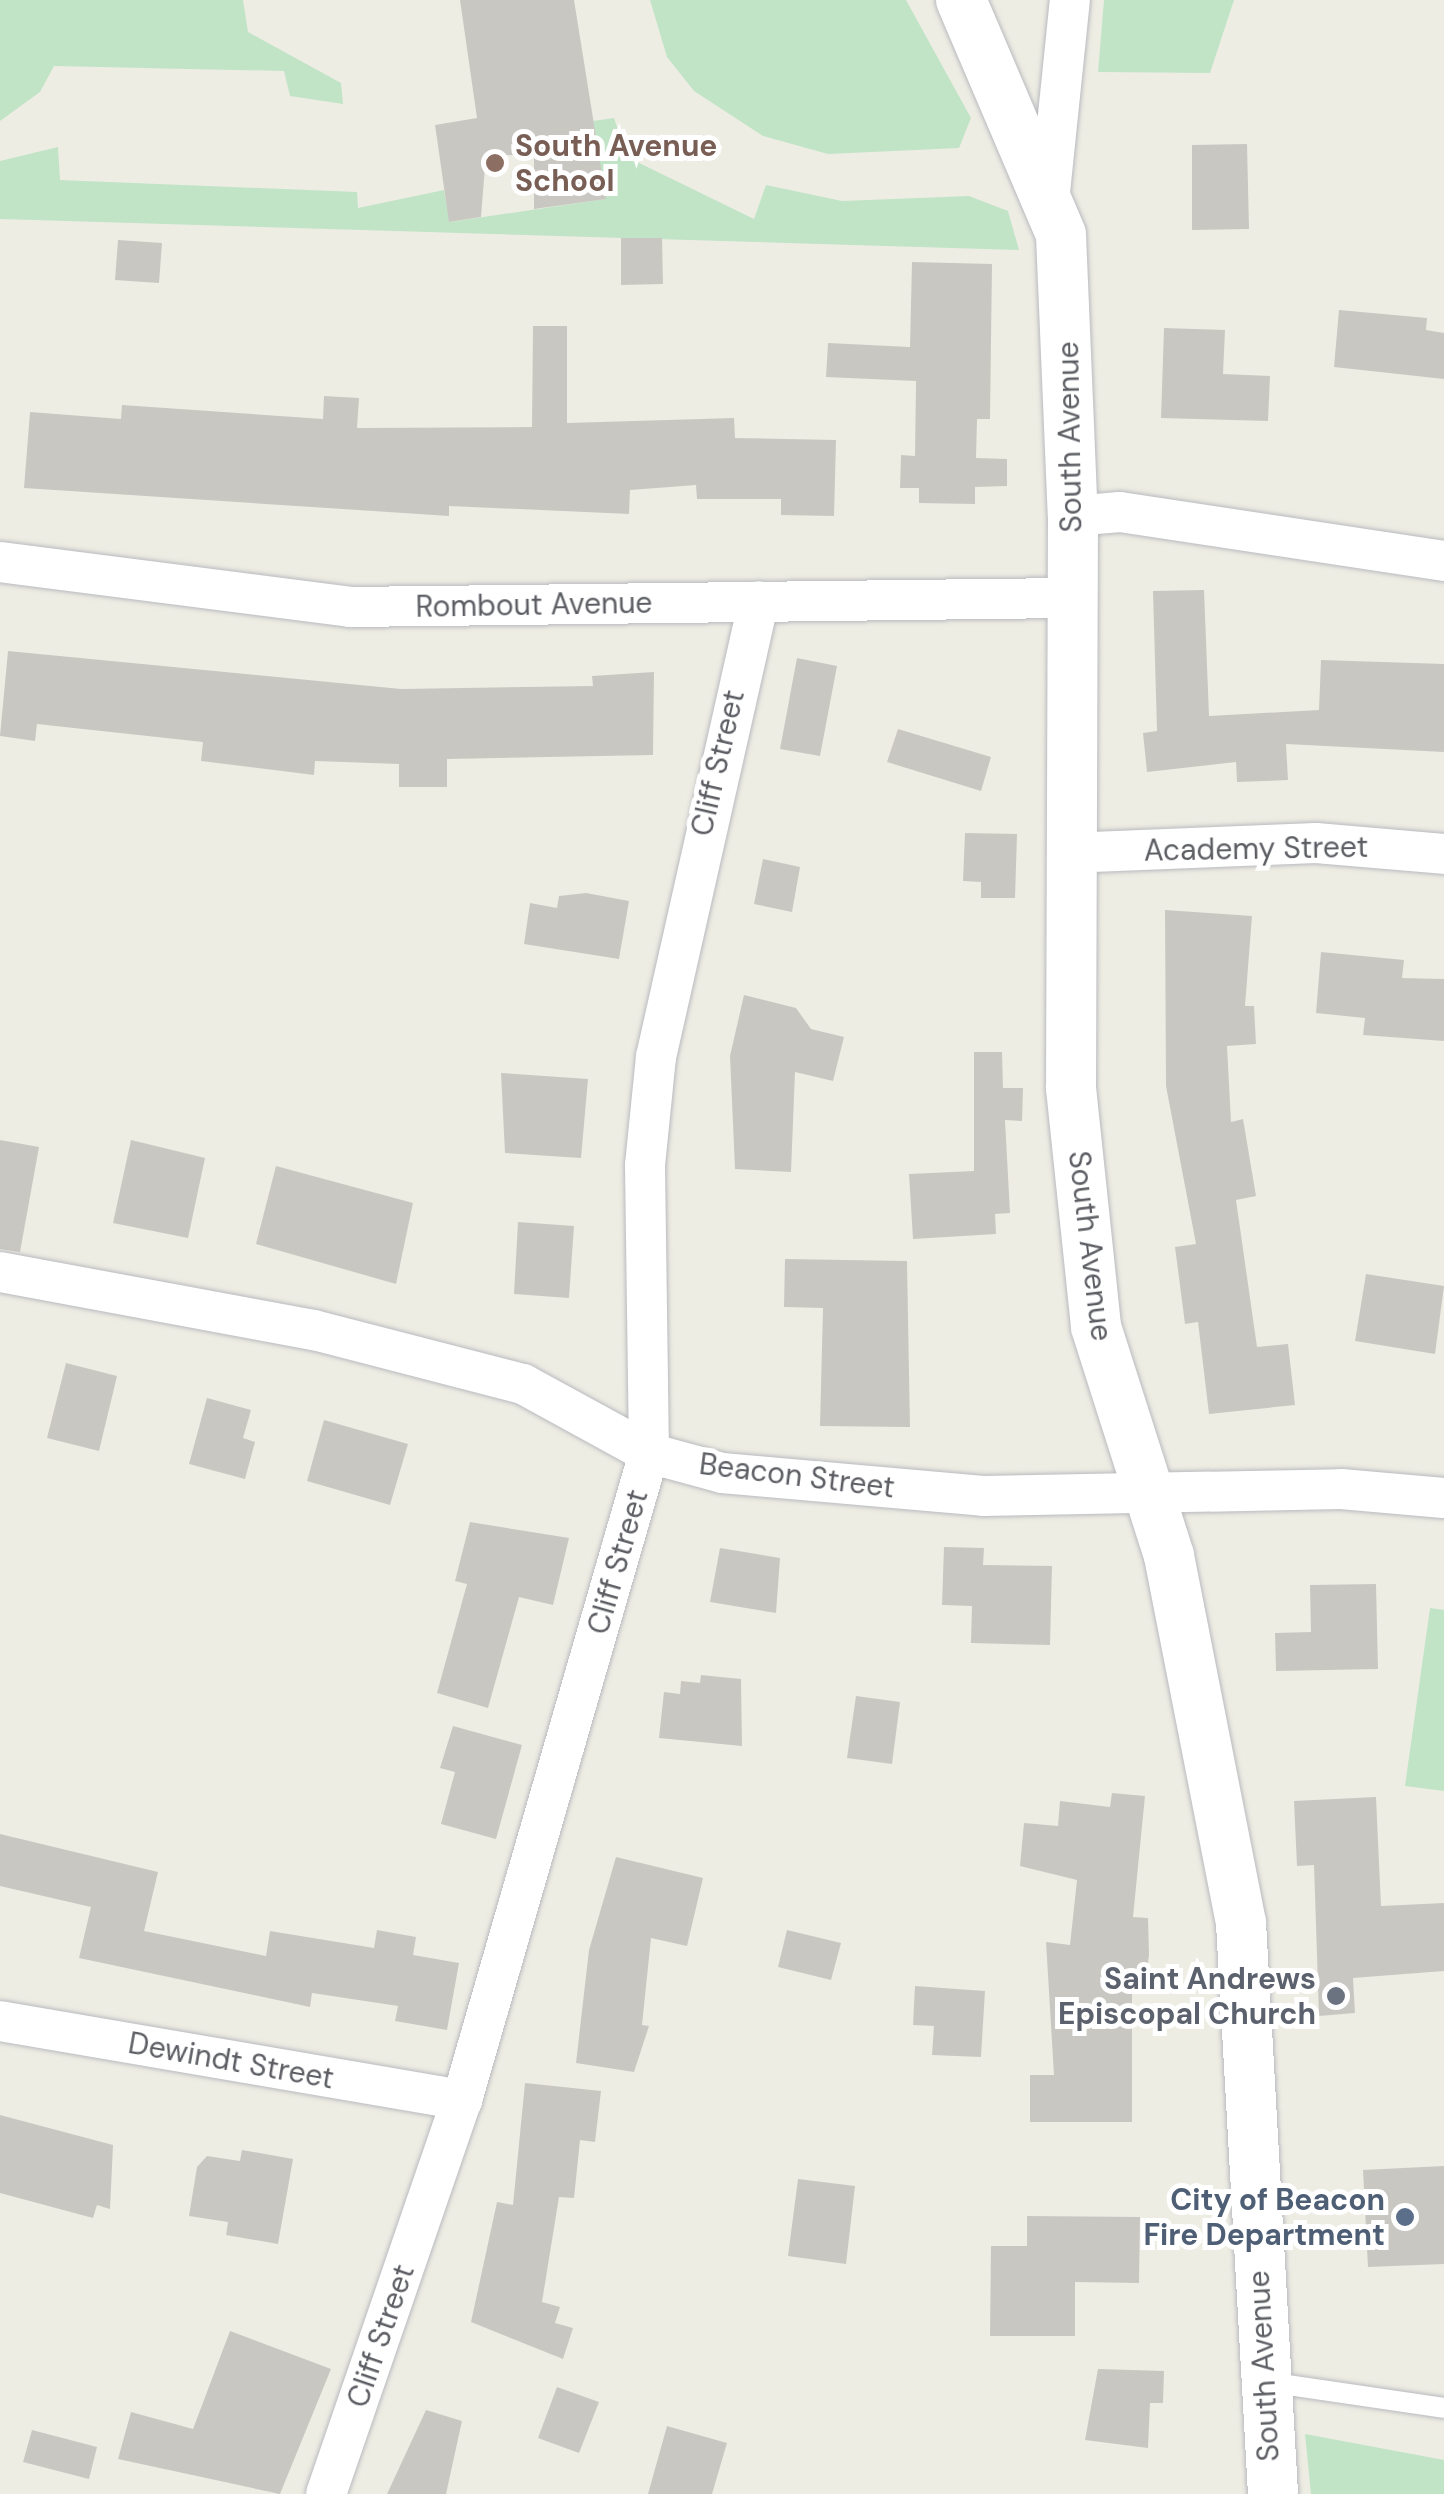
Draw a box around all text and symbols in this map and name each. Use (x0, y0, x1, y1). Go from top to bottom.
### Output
place label: South Avenue School (515, 128, 717, 198)
marker: South Avenue School (484, 152, 506, 174)
street label: South Avenue (1050, 341, 1090, 533)
street label: Rombout Avenue (415, 585, 653, 625)
street label: Cliff Street (684, 686, 752, 840)
street label: Academy Street (1144, 829, 1368, 869)
street label: South Avenue (1060, 1149, 1120, 1343)
street label: Beacon Street (697, 1446, 897, 1506)
street label: Cliff Street (580, 1486, 656, 1638)
place label: Saint Andrews Episcopal Church (1058, 1961, 1316, 2032)
marker: Saint Andrews Episcopal Church (1325, 1985, 1347, 2007)
street label: Dewindt Street (125, 2025, 337, 2097)
place label: City of Beacon Fire Department (1143, 2182, 1385, 2252)
marker: City of Beacon Fire Department (1394, 2206, 1416, 2228)
street label: Cliff Street (340, 2260, 422, 2412)
street label: South Avenue (1241, 2270, 1287, 2462)

